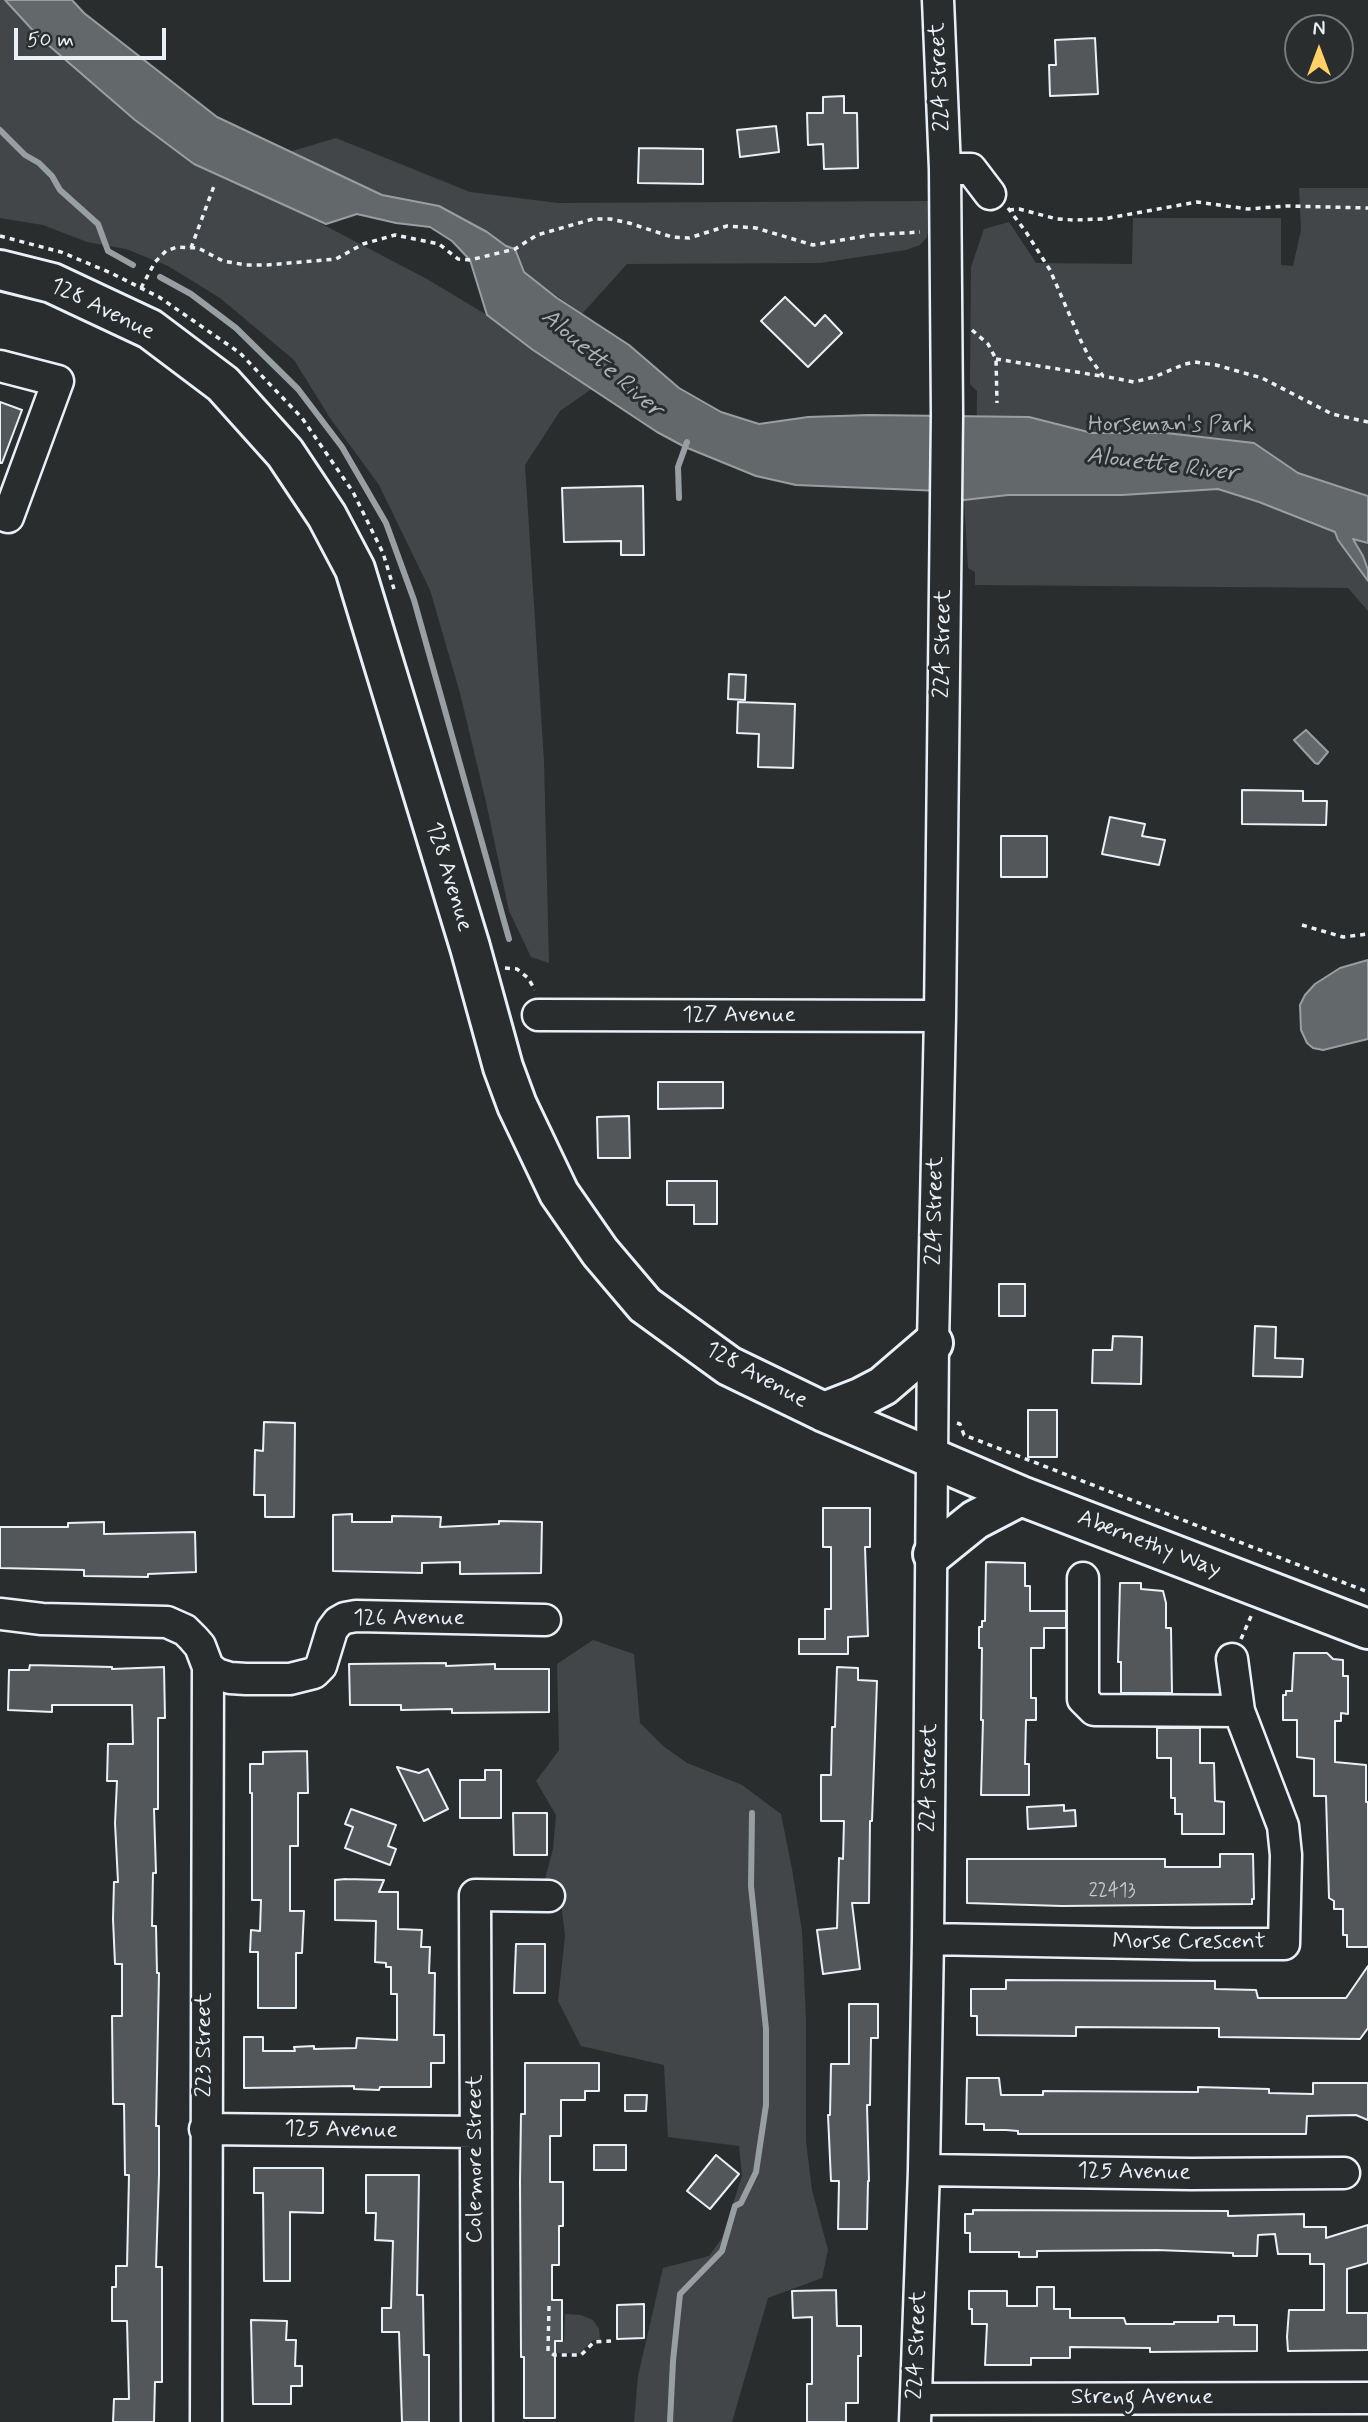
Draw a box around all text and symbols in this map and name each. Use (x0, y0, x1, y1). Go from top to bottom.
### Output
scale bar (18, 14, 170, 58)
north arrow (1284, 14, 1354, 84)
text: N (1313, 17, 1325, 42)
street label: 224 Street (924, 22, 958, 132)
text: 50 m (27, 26, 74, 54)
street label: 128 Avenue (45, 273, 159, 347)
water label: Alouette River (534, 303, 668, 425)
park label: Horseman's Park (1088, 412, 1254, 440)
water label: Alouette River (1085, 442, 1239, 490)
street label: 224 Street (929, 589, 959, 699)
street label: 128 Avenue (418, 819, 478, 935)
street label: 127 Avenue (682, 1002, 796, 1030)
street label: 224 Street (921, 1156, 951, 1266)
street label: 128 Avenue (700, 1337, 812, 1415)
street label: Abernethy Way (1073, 1505, 1225, 1585)
street label: 126 Avenue (353, 1605, 465, 1633)
street label: 224 Street (915, 1723, 945, 1833)
house number: 22413 (1088, 1881, 1136, 1903)
street label: Morse Crescent (1112, 1929, 1266, 1957)
street label: 223 Street (191, 1993, 219, 2097)
street label: Colemore Street (462, 2074, 490, 2244)
street label: 125 Avenue (284, 2116, 398, 2146)
street label: 125 Avenue (1077, 2158, 1191, 2188)
street label: 224 Street (902, 2290, 934, 2400)
street label: Streng Avenue (1071, 2384, 1213, 2412)

